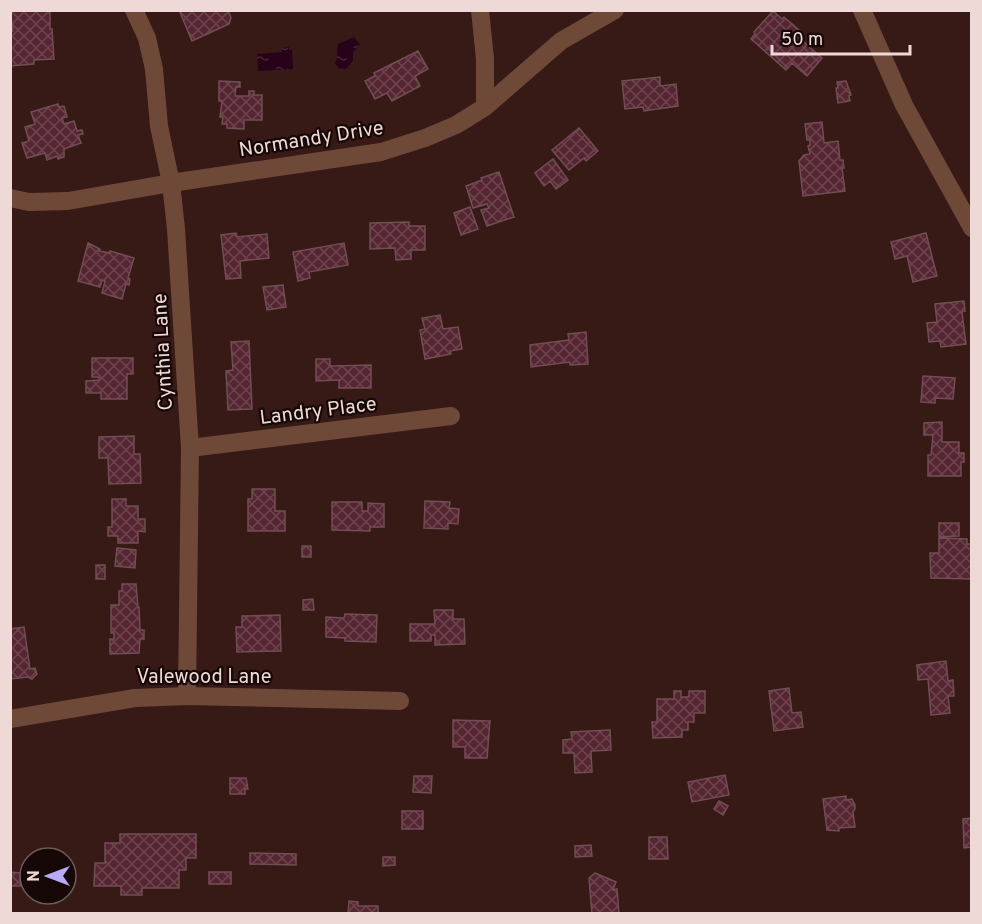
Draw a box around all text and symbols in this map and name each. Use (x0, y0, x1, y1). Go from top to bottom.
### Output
scale bar (772, 18, 910, 56)
text: 50 m (781, 29, 823, 52)
street label: Normandy Drive (237, 116, 386, 164)
street label: Cynthia Lane (148, 293, 180, 411)
street label: Landry Place (258, 392, 378, 432)
street label: Valewood Lane (136, 665, 272, 691)
north arrow (18, 846, 78, 906)
text: N (25, 870, 45, 882)

